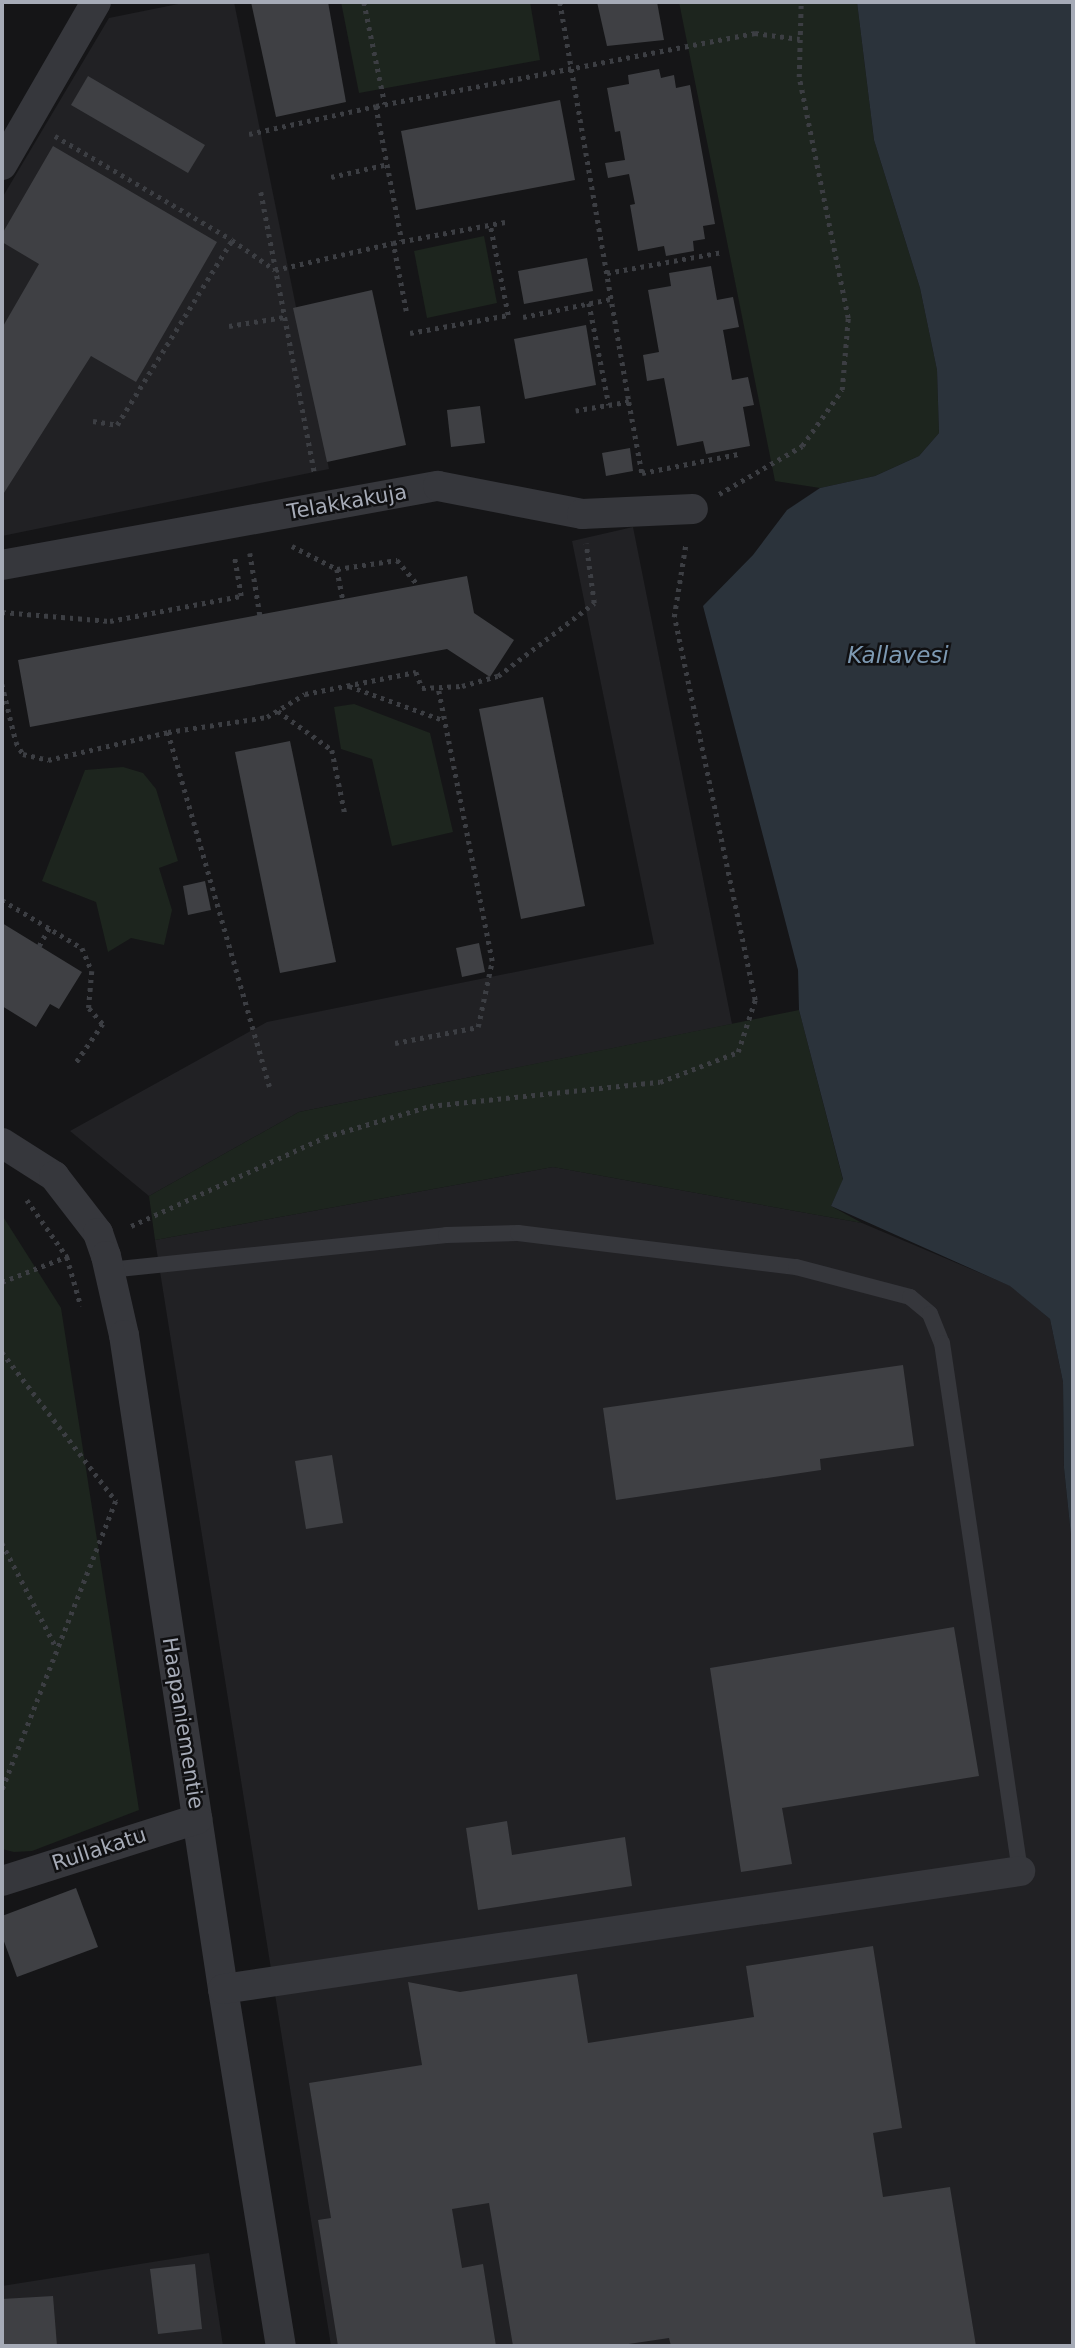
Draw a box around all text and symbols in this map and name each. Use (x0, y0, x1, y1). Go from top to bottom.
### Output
street label: Telakkakuja (285, 479, 409, 525)
water label: Kallavesi (847, 641, 949, 669)
street label: Haapaniementie (157, 1635, 209, 1811)
street label: Rullakatu (49, 1822, 149, 1876)

